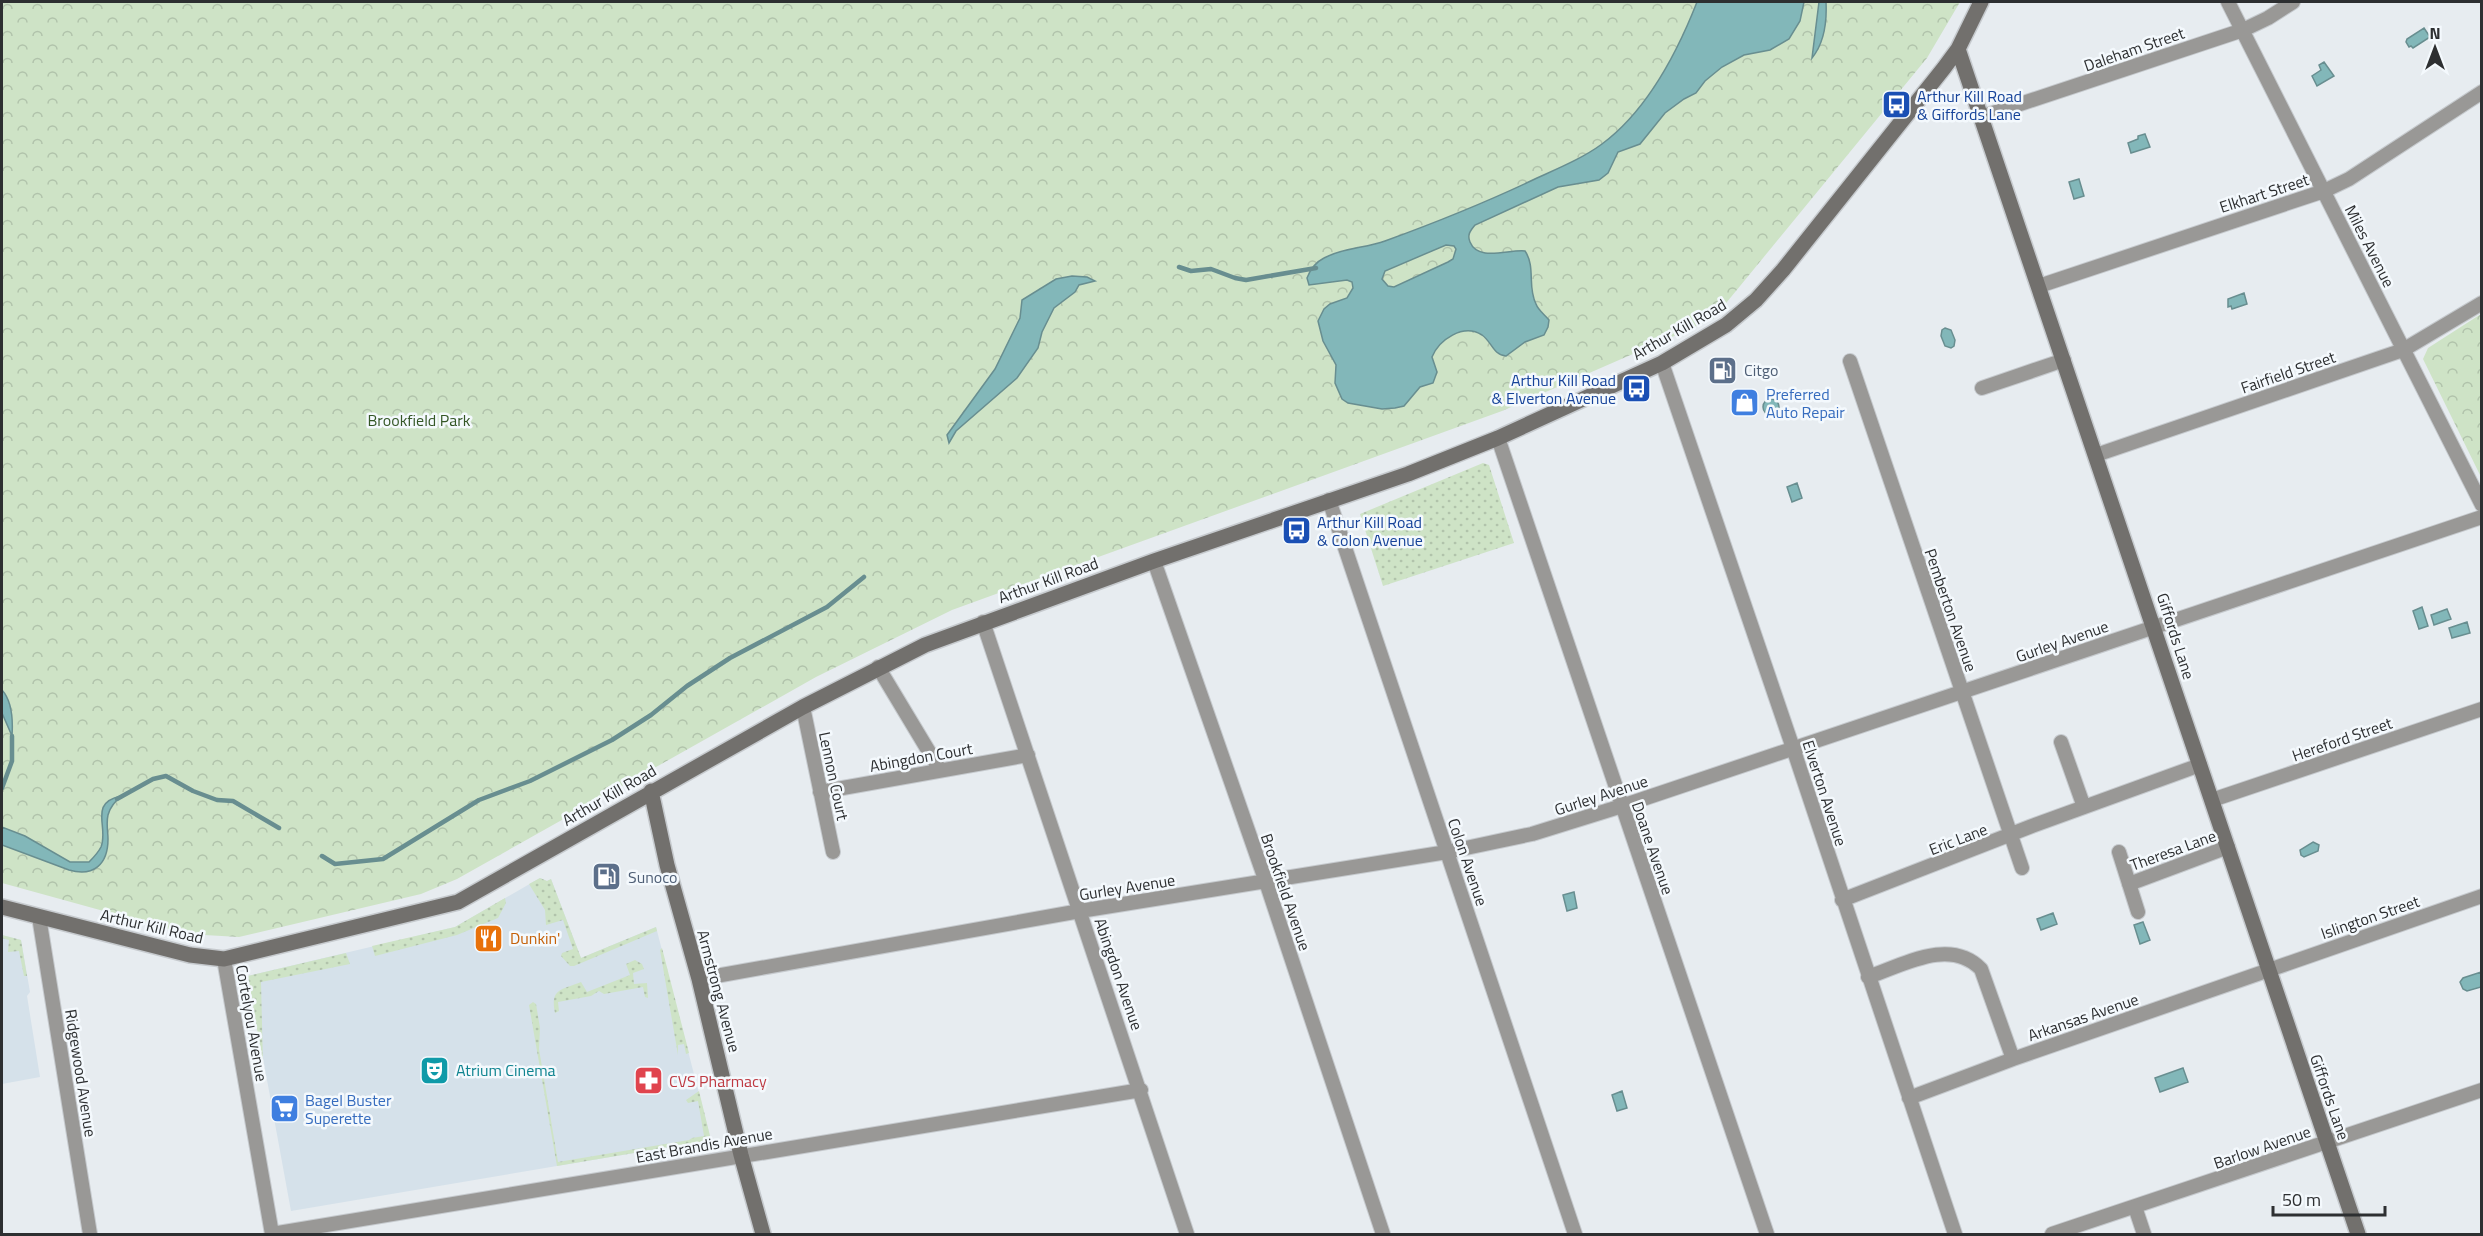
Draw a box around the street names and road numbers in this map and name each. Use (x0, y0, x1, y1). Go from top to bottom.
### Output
street label: Daleham Street (2081, 20, 2188, 77)
street label: Elkhart Street (2216, 167, 2312, 219)
street label: Miles Avenue (2339, 201, 2401, 291)
street label: Arthur Kill Road (1628, 292, 1730, 366)
street label: Fairfield Street (2237, 344, 2339, 399)
street label: Pemberton Avenue (1919, 545, 1983, 675)
street label: Arthur Kill Road (995, 551, 1101, 609)
street label: Giffords Lane (2151, 590, 2201, 682)
street label: Gurley Avenue (2012, 614, 2112, 668)
street label: Hereford Street (2289, 711, 2396, 767)
street label: Lennon Court (813, 729, 855, 823)
street label: Abingdon Court (868, 736, 975, 778)
street label: Elverton Avenue (1797, 737, 1853, 849)
street label: Arthur Kill Road (558, 758, 660, 832)
street label: Gurley Avenue (1551, 769, 1651, 821)
street label: Doane Avenue (1626, 798, 1680, 898)
street label: Colon Avenue (1442, 815, 1494, 909)
street label: Eric Lane (1925, 817, 1991, 861)
street label: Theresa Lane (2127, 823, 2219, 877)
street label: Brookfield Avenue (1255, 830, 1317, 954)
street label: Gurley Avenue (1077, 868, 1177, 906)
street label: Islington Street (2317, 889, 2423, 945)
street label: Arthur Kill Road (98, 902, 206, 950)
street label: Abingdon Avenue (1089, 915, 1149, 1033)
street label: Armstrong Avenue (691, 927, 747, 1055)
street label: Cortelyou Avenue (230, 963, 274, 1083)
street label: Arkansas Avenue (2024, 987, 2142, 1047)
street label: Ridgewood Avenue (59, 1007, 103, 1139)
street label: Giffords Lane (2304, 1051, 2356, 1143)
street label: Barlow Avenue (2210, 1119, 2314, 1175)
street label: East Brandis Avenue (634, 1121, 774, 1169)

